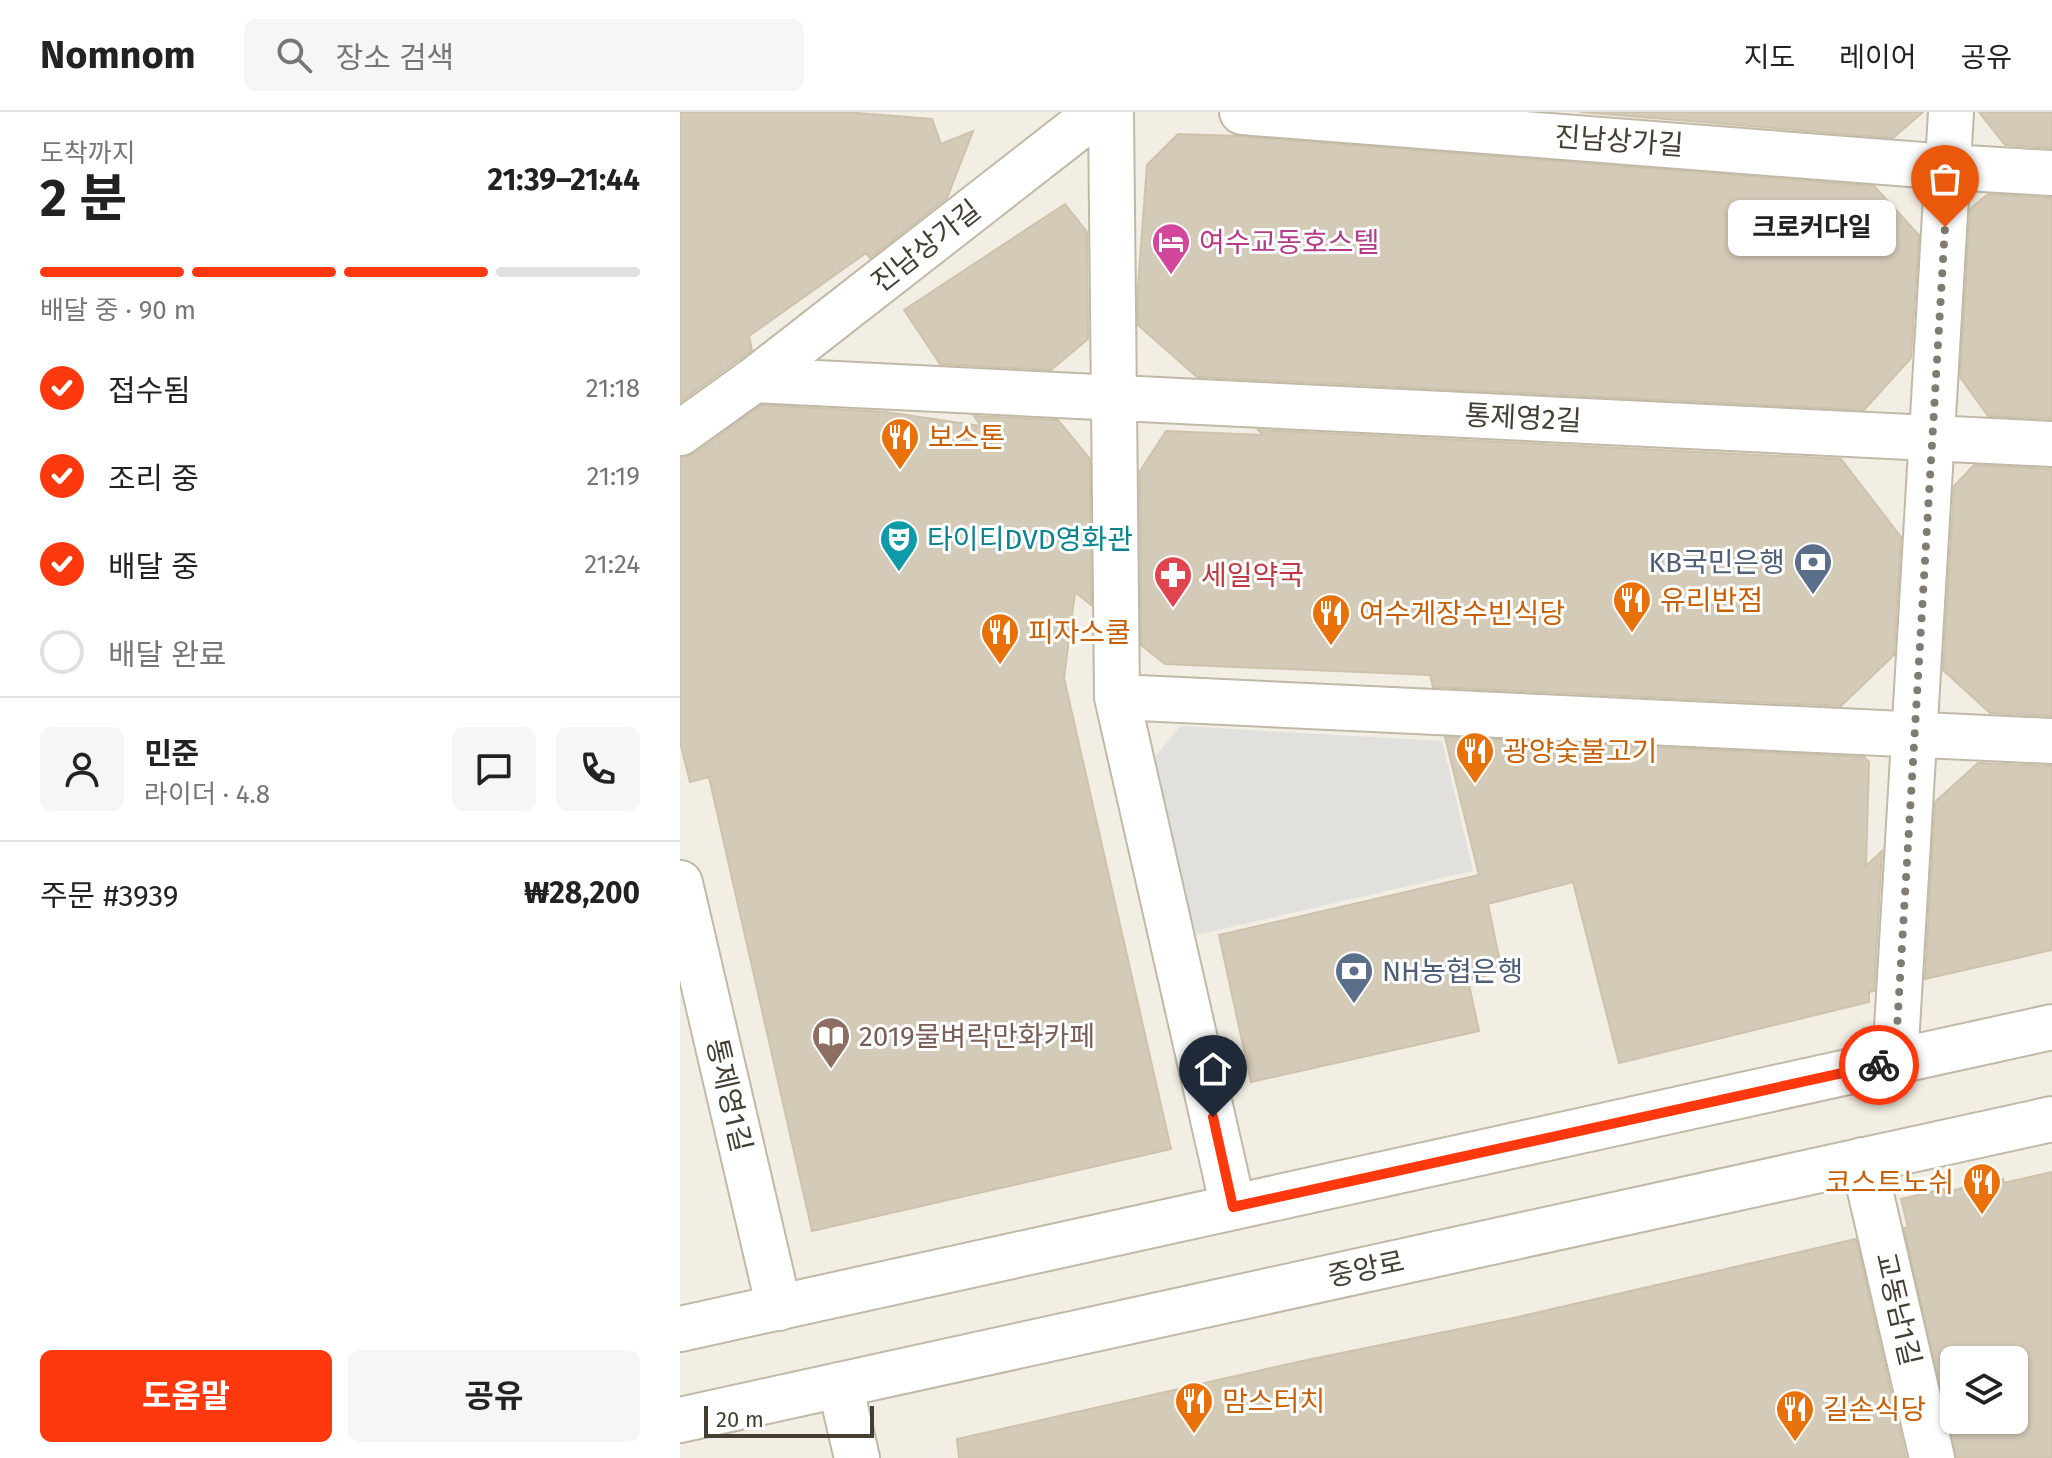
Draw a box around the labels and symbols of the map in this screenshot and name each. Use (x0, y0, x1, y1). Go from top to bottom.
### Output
street label: 진남상가길 (1554, 120, 1684, 162)
pin (1911, 145, 1979, 227)
street label: 진남상가길 (865, 193, 987, 299)
callout: 크로커다일 (1729, 199, 1897, 255)
hotel icon: 여수교동호스텔 (1150, 221, 1192, 276)
place label: 여수교동호스텔 (1199, 226, 1379, 259)
street label: 통제영2길 (1464, 398, 1582, 438)
restaurant icon: 보스톤 (879, 416, 921, 471)
place label: 보스톤 (928, 421, 1005, 454)
theatre icon: 타이티DVD영화관 (878, 518, 920, 573)
place label: 타이티DVD영화관 (927, 523, 1133, 556)
bank icon: KB국민은행 (1792, 541, 1834, 596)
place label: KB국민은행 (1648, 546, 1785, 579)
pharmacy icon: 세일약국 (1152, 554, 1194, 609)
place label: 세일약국 (1201, 559, 1304, 592)
restaurant icon: 유리반점 (1611, 579, 1653, 634)
place label: 유리반점 (1660, 584, 1763, 617)
restaurant icon: 여수게장수빈식당 (1310, 592, 1352, 647)
place label: 여수게장수빈식당 (1359, 597, 1565, 630)
restaurant icon: 피자스쿨 (979, 611, 1021, 666)
place label: 피자스쿨 (1028, 616, 1131, 649)
restaurant icon: 광양숯불고기 (1454, 730, 1496, 785)
place label: 광양숯불고기 (1503, 735, 1658, 768)
bank icon: NH농협은행 (1333, 950, 1375, 1005)
place label: NH농협은행 (1382, 955, 1523, 988)
library icon: 2019물벼락만화카페 (810, 1015, 852, 1070)
place label: 2019물벼락만화카페 (859, 1020, 1095, 1053)
courier (1839, 1025, 1919, 1105)
street label: 통제영1길 (700, 1035, 758, 1155)
pin (1179, 1035, 1247, 1117)
restaurant icon: 코스트노쉬 (1961, 1161, 2003, 1216)
place label: 코스트노쉬 (1825, 1166, 1954, 1199)
street label: 중앙로 (1325, 1245, 1407, 1293)
street label: 교동남1길 (1869, 1249, 1927, 1369)
restaurant icon: 맘스터치 (1173, 1380, 1215, 1435)
place label: 맘스터치 (1222, 1385, 1325, 1418)
restaurant icon: 길손식당 (1774, 1388, 1816, 1443)
place label: 길손식당 (1823, 1393, 1926, 1426)
scale bar (704, 1402, 874, 1438)

